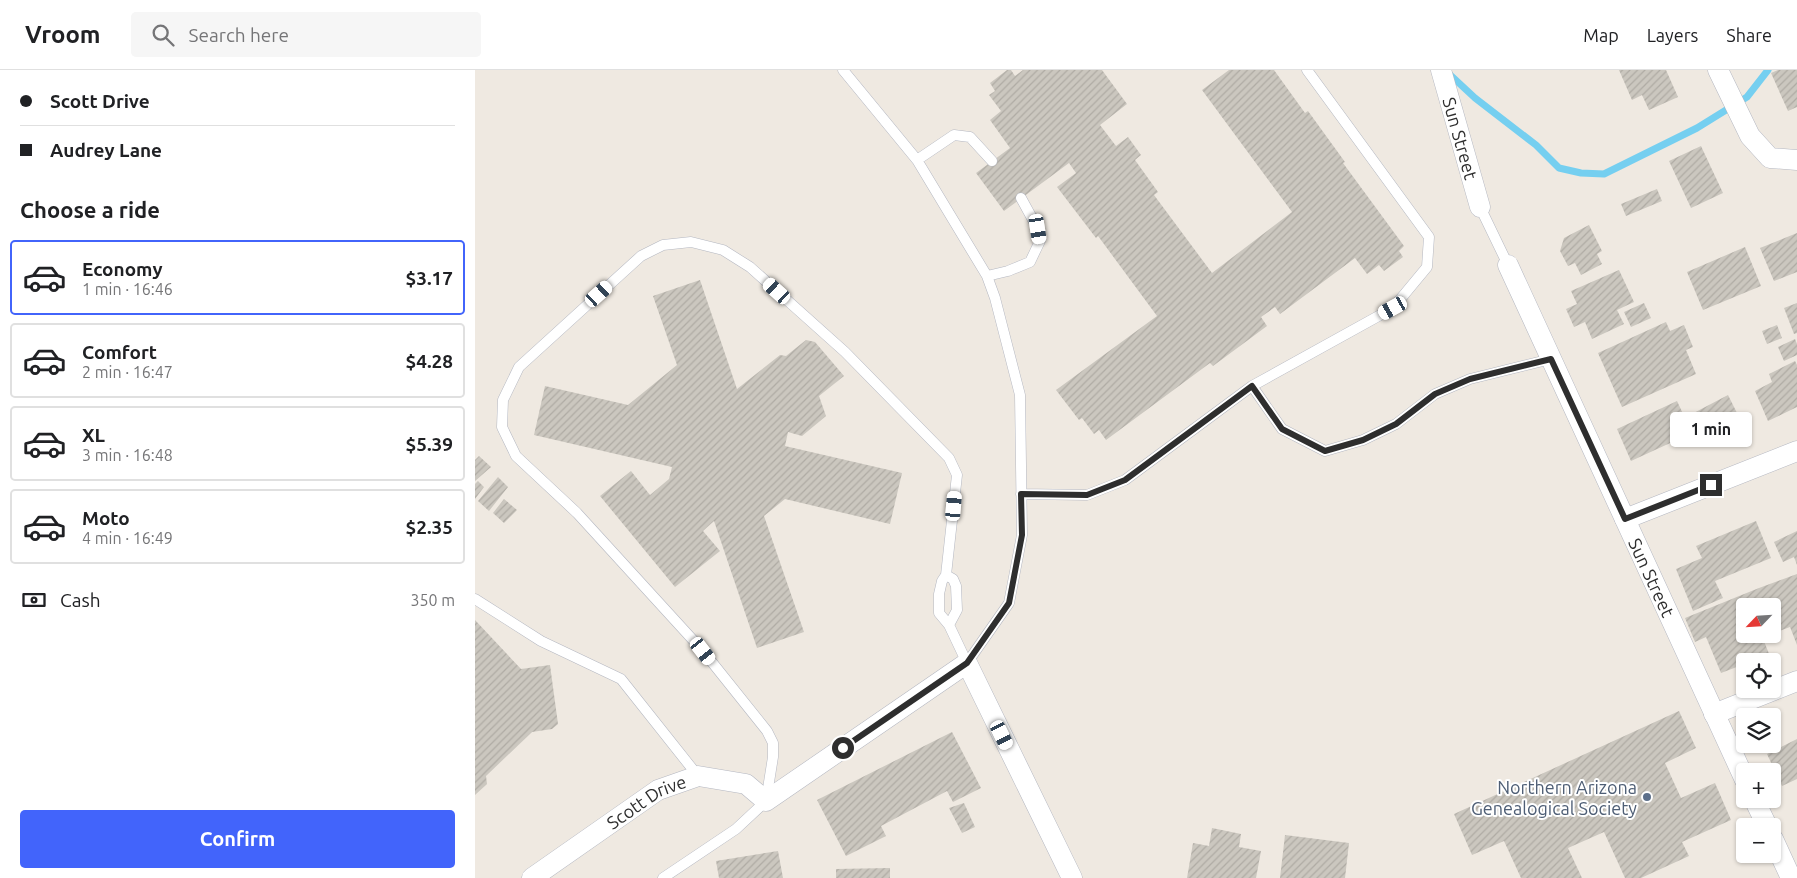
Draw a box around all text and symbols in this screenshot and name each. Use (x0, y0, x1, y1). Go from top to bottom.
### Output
search box (131, 12, 481, 57)
text: Vroom (25, 21, 101, 48)
icon: search (149, 21, 177, 49)
text: Search here (189, 24, 289, 46)
text: Map (1583, 25, 1619, 45)
text: Layers (1647, 25, 1698, 45)
text: Share (1726, 25, 1772, 45)
text: Scott Drive (50, 90, 150, 112)
street label: Sun Street (1439, 95, 1482, 182)
text: Audrey Lane (50, 139, 162, 161)
text: Choose a ride (20, 197, 160, 222)
car (1028, 213, 1047, 245)
icon: car (22, 255, 67, 300)
text: Economy (82, 258, 163, 280)
text: $3.17 (405, 267, 453, 289)
car (760, 275, 793, 307)
car (582, 278, 615, 310)
text: 1 min · 16:46 (82, 280, 173, 298)
car (1376, 294, 1409, 322)
icon: car (22, 338, 67, 383)
text: Comfort (82, 341, 157, 363)
text: $4.28 (405, 350, 453, 372)
text: 2 min · 16:47 (82, 363, 173, 381)
callout: 1 min (1670, 412, 1752, 448)
text: 1 min (1691, 420, 1731, 438)
icon: car (22, 421, 67, 466)
text: XL (82, 424, 105, 446)
text: $5.39 (405, 433, 453, 455)
text: 3 min · 16:48 (82, 446, 173, 464)
route end (1700, 474, 1722, 496)
car (945, 490, 962, 522)
icon: car (22, 504, 67, 549)
text: Moto (82, 507, 130, 529)
text: $2.35 (405, 516, 453, 538)
text: 4 min · 16:49 (82, 529, 173, 547)
street label: Sun Street (1625, 535, 1679, 620)
icon: cash (20, 586, 48, 614)
text: Cash (60, 589, 101, 611)
text: 350 m (410, 591, 455, 609)
north arrow (1736, 598, 1781, 642)
map controls (1736, 598, 1781, 863)
car (687, 635, 718, 667)
button: locate (1736, 653, 1781, 698)
button: layers (1736, 708, 1781, 753)
car (988, 718, 1015, 752)
route start (832, 737, 854, 759)
button: + (1736, 763, 1781, 808)
street label: Scott Drive (603, 771, 689, 833)
place label: Northern Arizona Genealogical Society (1471, 777, 1637, 818)
marker: Northern Arizona Genealogical Society (1641, 791, 1653, 803)
button: Confirm (20, 810, 455, 868)
button: − (1736, 818, 1781, 863)

